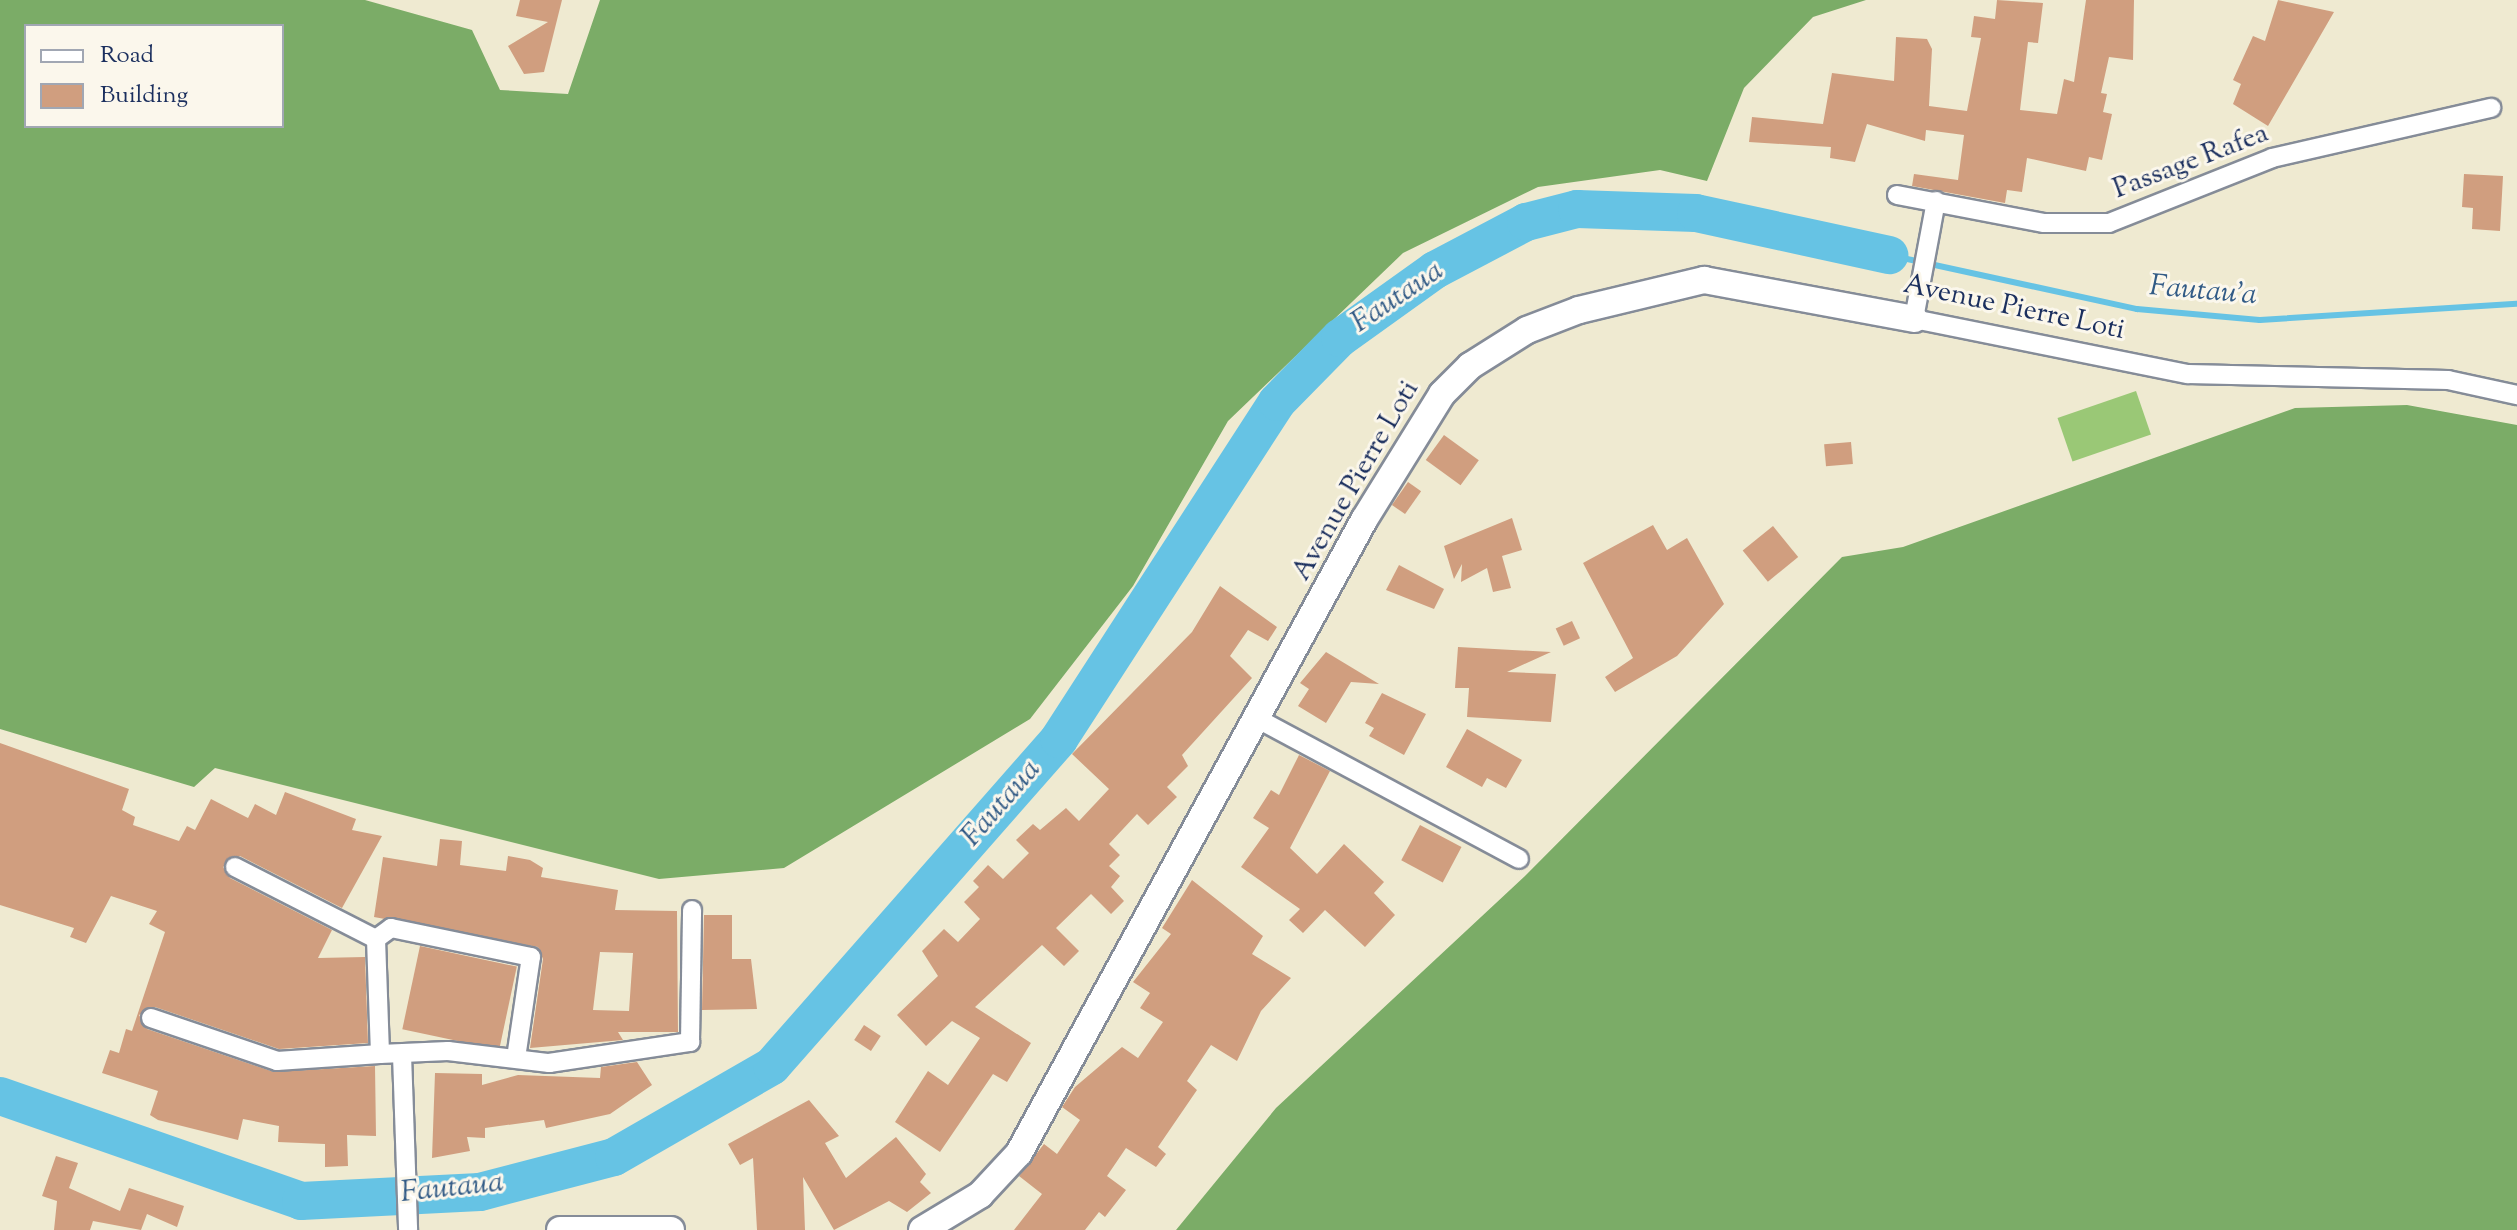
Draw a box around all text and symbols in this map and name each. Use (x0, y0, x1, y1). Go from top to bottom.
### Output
legend (24, 24, 284, 128)
text: Road (100, 39, 154, 73)
text: Building (100, 79, 188, 113)
street label: Passage Rafea (2109, 117, 2273, 207)
water label: Fautaua (1345, 254, 1451, 342)
street label: Avenue Pierre Loti (1900, 268, 2128, 348)
water label: Fautau’a (2148, 269, 2258, 315)
street label: Avenue Pierre Loti (1285, 375, 1427, 587)
water label: Fautaua (954, 753, 1050, 855)
water label: Fautaua (399, 1166, 505, 1212)

